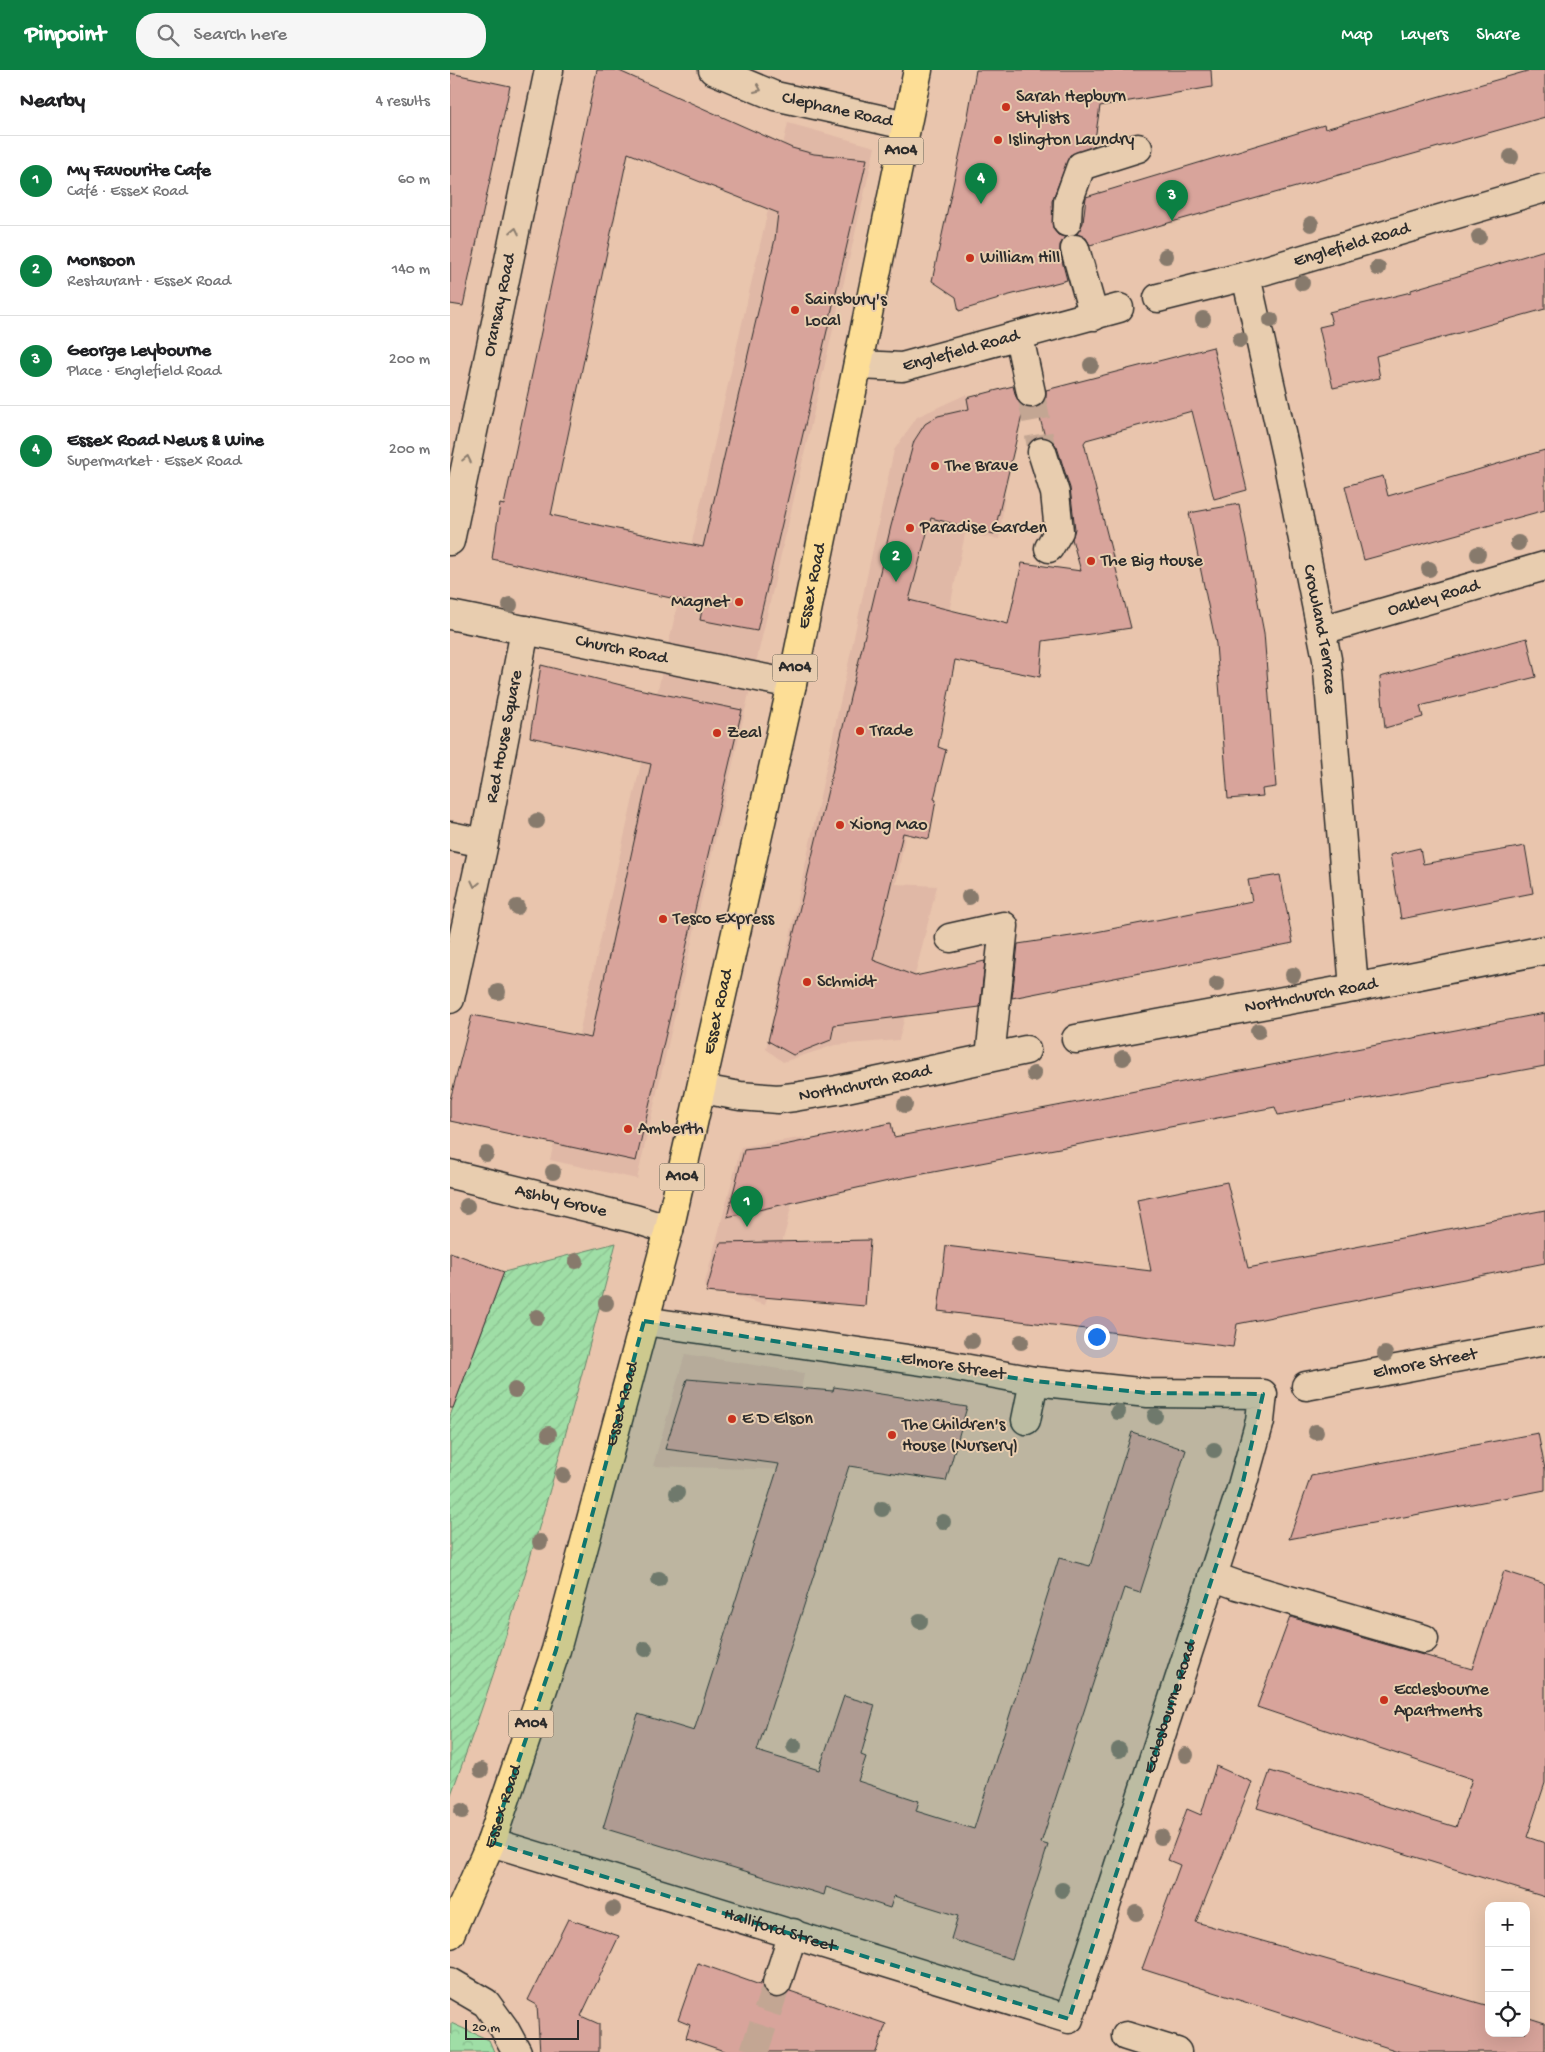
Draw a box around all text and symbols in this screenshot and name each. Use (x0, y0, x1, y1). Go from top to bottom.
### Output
search box (136, 13, 486, 58)
text: Pinpoint (25, 21, 106, 50)
icon: search (154, 21, 182, 49)
text: Search here (194, 24, 287, 47)
text: Map (1341, 25, 1373, 46)
text: Layers (1401, 25, 1448, 46)
text: Share (1476, 25, 1520, 46)
one-way arrow (753, 82, 762, 93)
street label: Clephane Road (780, 87, 896, 133)
place label: Sarah Hepburn Stylists (1016, 87, 1126, 129)
text: Nearby (20, 90, 85, 115)
text: 4 results (375, 93, 430, 112)
marker: Sarah Hepburn Stylists (1000, 101, 1012, 113)
place label: Islington Laundry (1008, 130, 1135, 151)
marker: Islington Laundry (992, 134, 1004, 146)
road number: A104 (878, 138, 924, 164)
text: My Favourite Cafe (67, 160, 211, 183)
pin: 4 (965, 163, 997, 204)
text: 1 (33, 171, 39, 190)
text: 60 m (398, 171, 430, 190)
pin: 3 (1156, 180, 1188, 221)
text: Café · Essex Road (67, 183, 187, 202)
street label: Englefield Road (1291, 217, 1414, 272)
one-way arrow (509, 227, 520, 236)
place label: William Hill (980, 248, 1060, 269)
text: Monsoon (67, 250, 135, 273)
street label: Oransay Road (479, 250, 521, 359)
marker: William Hill (964, 252, 976, 264)
text: 2 (32, 261, 40, 280)
text: 140 m (392, 261, 430, 280)
text: Restaurant · Essex Road (67, 273, 231, 292)
place label: Sainsbury's Local (805, 290, 888, 332)
marker: Sainsbury's Local (789, 304, 801, 316)
street label: Englefield Road (900, 325, 1023, 377)
text: George Leybourne (67, 340, 211, 363)
text: 3 (32, 351, 40, 370)
text: 200 m (389, 351, 430, 370)
text: Place · Englefield Road (67, 363, 221, 382)
text: Essex Road News & Wine (67, 430, 264, 453)
text: 4 (32, 441, 40, 460)
text: 200 m (389, 441, 430, 460)
text: Supermarket · Essex Road (67, 453, 241, 472)
one-way arrow (461, 454, 472, 463)
place label: The Brave (944, 456, 1019, 477)
marker: The Brave (929, 460, 941, 472)
place label: Paradise Garden (919, 518, 1047, 539)
marker: Paradise Garden (904, 522, 916, 534)
street label: Essex Road (793, 540, 831, 631)
pin: 2 (880, 541, 912, 582)
place label: The Big House (1100, 551, 1203, 572)
marker: The Big House (1085, 555, 1097, 567)
street label: Crowland Terrace (1298, 563, 1340, 696)
street label: Oakley Road (1385, 574, 1483, 621)
place label: Magnet (671, 592, 731, 613)
marker: Magnet (733, 596, 745, 608)
street label: Church Road (574, 630, 671, 669)
road number: A104 (772, 654, 818, 682)
street label: Red House Square (481, 668, 528, 805)
place label: Trade (869, 721, 914, 742)
place label: Zeal (727, 723, 762, 744)
marker: Trade (854, 725, 866, 737)
marker: Zeal (711, 727, 723, 739)
place label: Xiong Mao (849, 815, 928, 836)
marker: Xiong Mao (834, 819, 846, 831)
one-way arrow (470, 879, 481, 888)
place label: Tesco Express (672, 909, 775, 930)
marker: Tesco Express (657, 913, 669, 925)
street label: Essex Road (698, 966, 738, 1057)
place label: Schmidt (817, 972, 877, 993)
street label: Northchurch Road (1243, 973, 1381, 1018)
marker: Schmidt (801, 976, 813, 988)
street label: Northchurch Road (797, 1060, 934, 1107)
place label: Amberth (638, 1119, 704, 1140)
marker: Amberth (622, 1123, 634, 1135)
road number: A104 (660, 1164, 704, 1190)
street label: Ashby Grove (513, 1180, 610, 1222)
pin: 1 (731, 1186, 763, 1227)
your location (1084, 1324, 1110, 1350)
street label: Elmore Street (1371, 1343, 1480, 1384)
street label: Elmore Street (899, 1348, 1008, 1386)
street label: Essex Road (601, 1358, 644, 1449)
place label: E D Elson (742, 1409, 814, 1430)
marker: E D Elson (726, 1413, 738, 1425)
place label: The Children's House (Nursery) (901, 1415, 1018, 1457)
marker: The Children's House (Nursery) (886, 1429, 898, 1441)
street label: Ecclesbourne Road (1139, 1637, 1202, 1777)
place label: Ecclesbourne Apartments (1394, 1680, 1490, 1722)
marker: Ecclesbourne Apartments (1378, 1694, 1390, 1706)
road number: A104 (508, 1710, 554, 1738)
street label: Essex Road (479, 1761, 527, 1852)
map controls (1485, 1902, 1530, 2037)
button: + (1485, 1902, 1530, 1947)
street label: Halliford Street (721, 1903, 840, 1958)
button: − (1485, 1947, 1530, 1992)
button: locate (1485, 1992, 1530, 2037)
scale bar (465, 2017, 579, 2040)
text: 20 m (472, 2020, 500, 2037)

